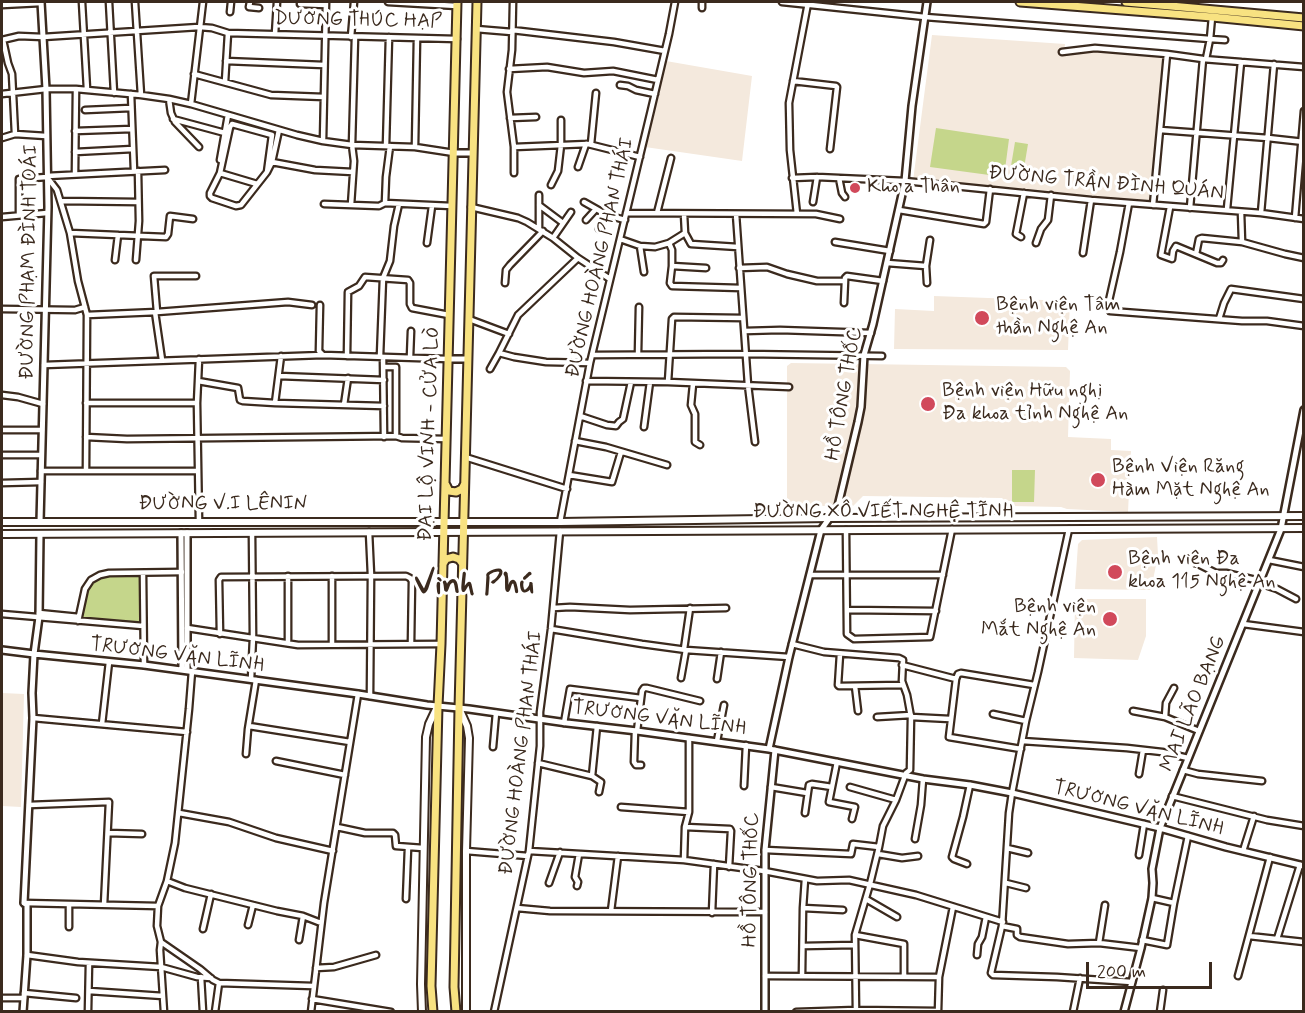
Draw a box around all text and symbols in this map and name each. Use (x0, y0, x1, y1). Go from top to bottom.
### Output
street label: DƯƠNG THÚC HẠP (274, 8, 442, 34)
street label: ĐƯỜNG HOÀNG PHAN THÁI (562, 136, 640, 380)
street label: ĐƯỜNG PHẠM ĐÌNH TOÁI (16, 144, 44, 380)
street label: ĐƯỜNG TRẦN ĐÌNH QUÁN (987, 162, 1225, 206)
place label: Kho a Thân (867, 176, 960, 200)
marker: Kho a Thân (848, 181, 862, 195)
place label: Bệnh viện Tâm thần Nghệ An (996, 294, 1120, 341)
marker: Bệnh viện Tâm thần Nghệ An (973, 309, 991, 327)
street label: ĐẠI LỘ VINH - CỬA LÒ (414, 326, 446, 542)
street label: HỒ TÔNG THỐC (821, 326, 869, 462)
place label: Bệnh viện Hữu nghị Đa khoa tỉnh Nghệ An (942, 380, 1128, 427)
marker: Bệnh viện Hữu nghị Đa khoa tỉnh Nghệ An (919, 395, 937, 413)
place label: Bệnh Viện Răng Hàm Mặt Nghệ An (1112, 456, 1270, 503)
marker: Bệnh Viện Răng Hàm Mặt Nghệ An (1089, 471, 1107, 489)
street label: ĐƯỜNG V.I LÊNIN (139, 493, 307, 517)
street label: ĐƯỜNG XÔ VIẾT NGHỆ TĨNH (753, 501, 1013, 525)
place label: Bệnh viện Đa khoa 115 Nghệ An (1128, 548, 1276, 595)
marker: Bệnh viện Đa khoa 115 Nghệ An (1106, 563, 1124, 581)
district label: Vinh Phú (414, 567, 534, 605)
place label: Bệnh viện Mắt Nghệ An (981, 596, 1096, 643)
marker: Bệnh viện Mắt Nghệ An (1101, 610, 1119, 628)
street label: ĐƯỜNG HOÀNG PHAN THÁI (495, 630, 549, 876)
street label: TRƯƠNG VĂN LĨNH (89, 633, 265, 679)
street label: MAI LÃO BẠNG (1156, 633, 1232, 775)
street label: TRƯƠNG VĂN LĨNH (571, 696, 747, 742)
street label: TRƯƠNG VĂN LĨNH (1050, 776, 1226, 842)
street label: HỒ TÔNG THỐC (739, 812, 765, 948)
scale bar (1089, 950, 1215, 988)
text: 200 m (1097, 960, 1146, 984)

